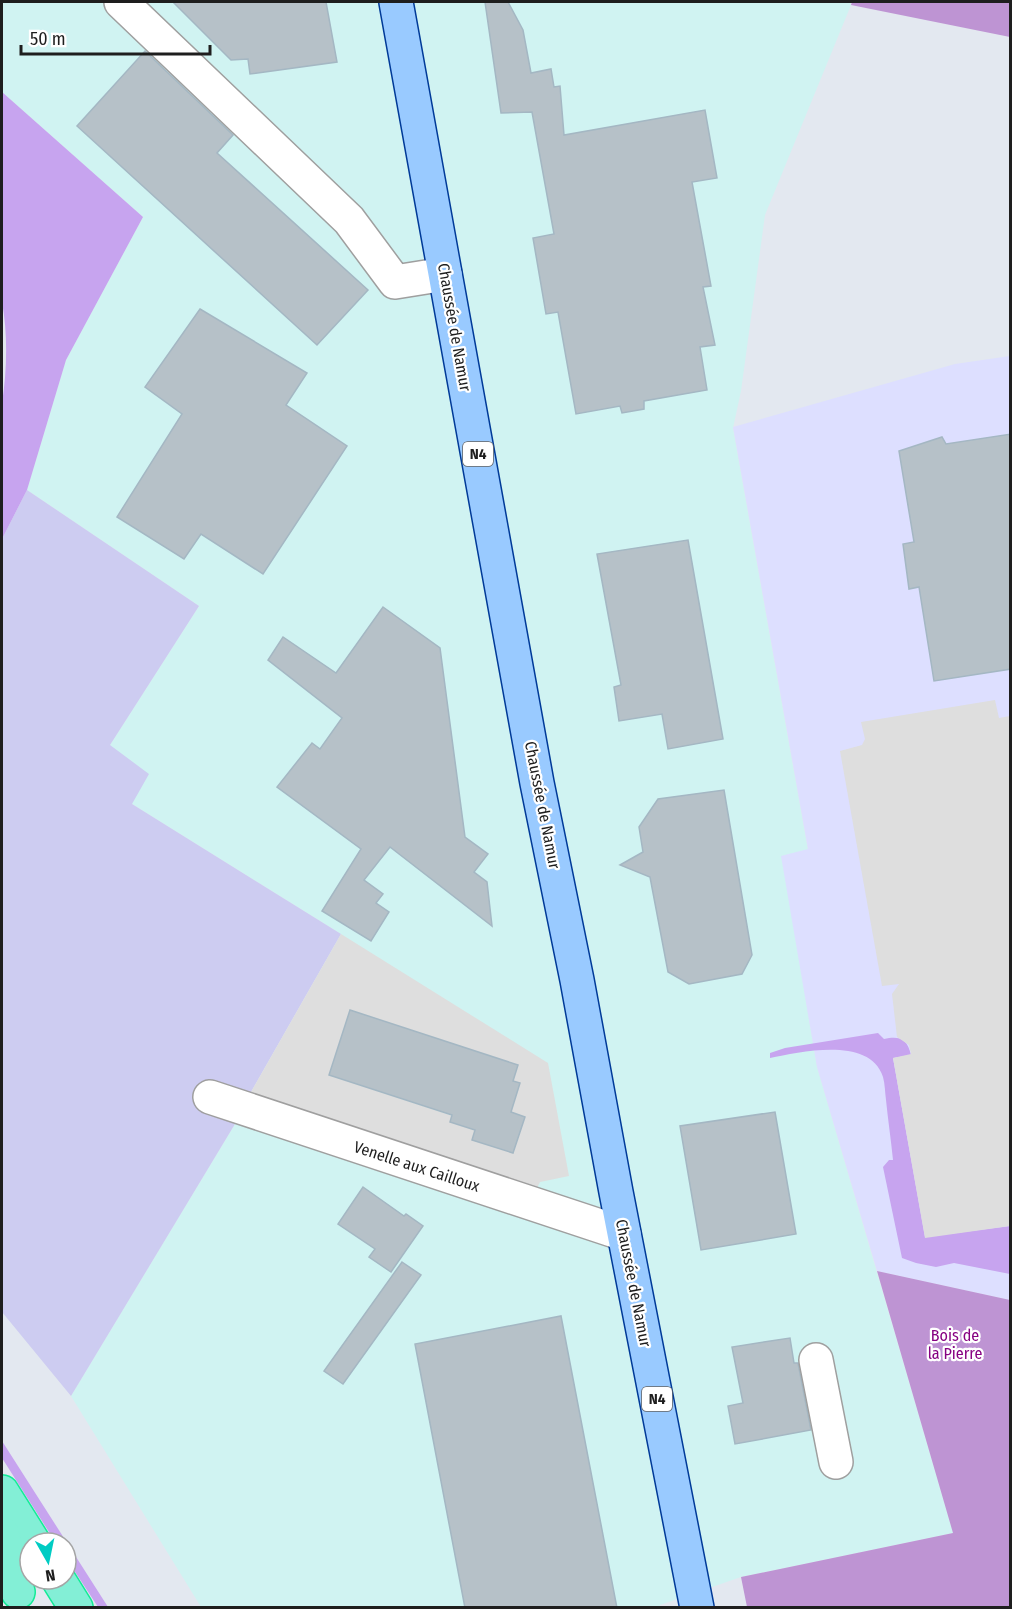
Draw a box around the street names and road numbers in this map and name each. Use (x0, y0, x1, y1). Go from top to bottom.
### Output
street label: Chaussée de Namur (434, 262, 475, 393)
road number: N4 (463, 442, 493, 466)
street label: Chaussée de Namur (521, 740, 564, 871)
street label: Venelle aux Cailloux (352, 1137, 482, 1196)
street label: Chaussée de Namur (612, 1218, 655, 1349)
road number: N4 (642, 1387, 672, 1411)

